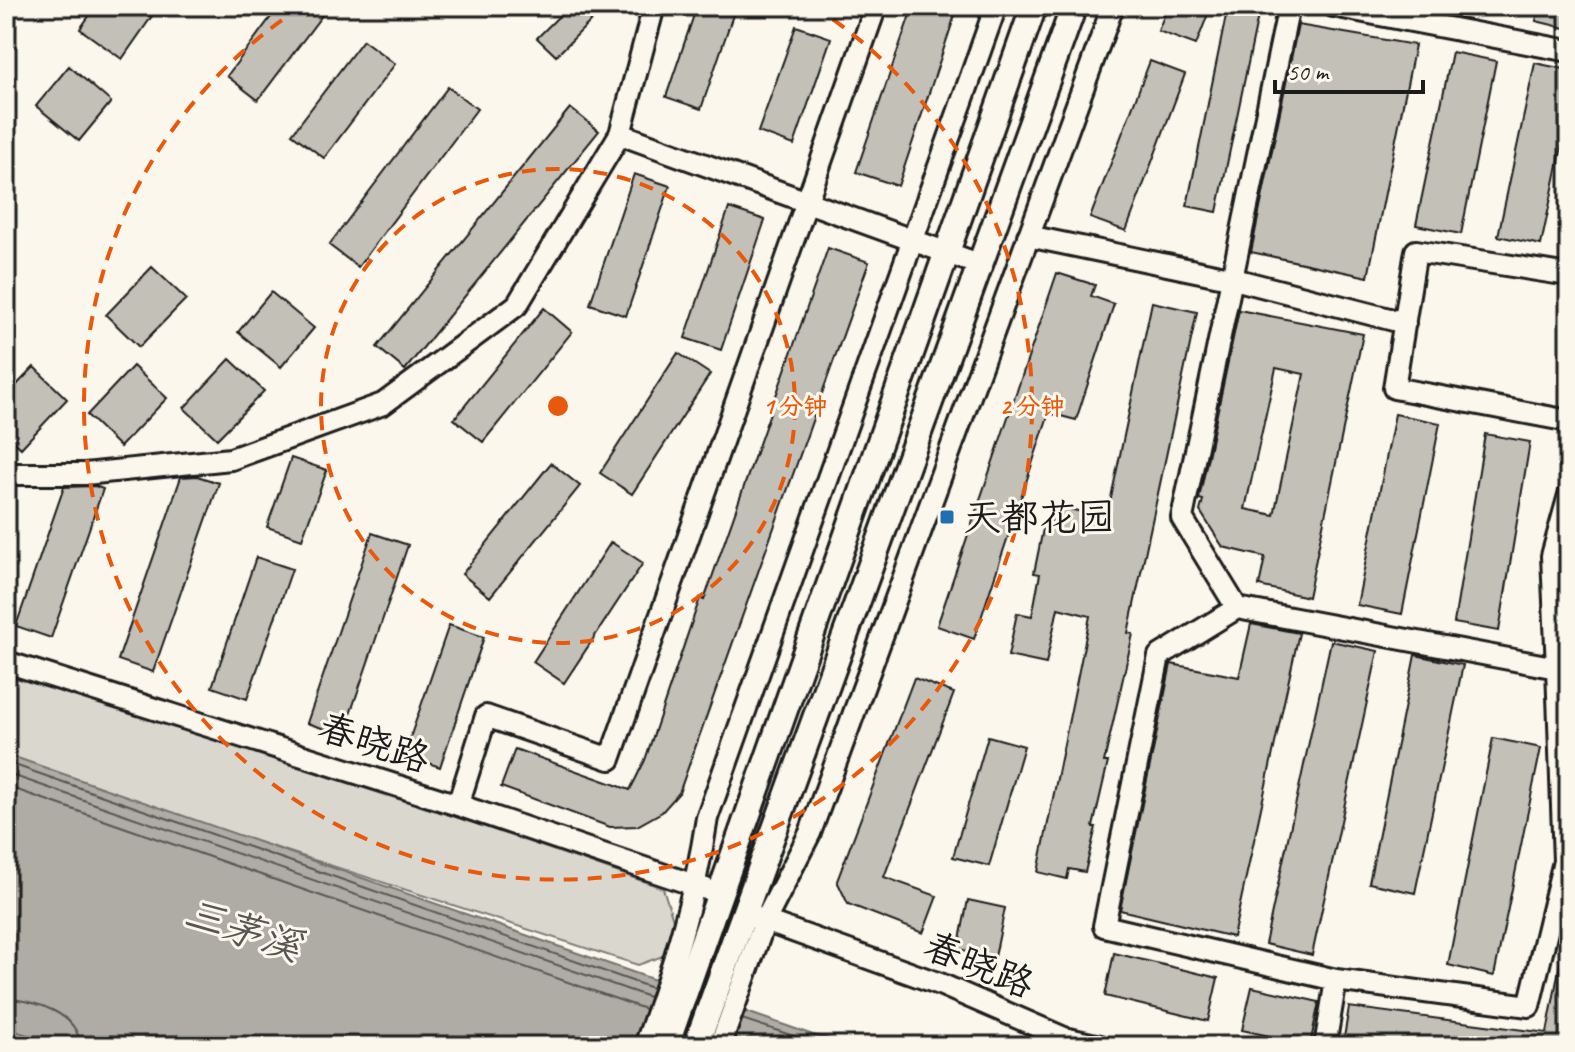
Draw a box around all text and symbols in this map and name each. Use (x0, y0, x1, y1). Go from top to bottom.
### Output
scale bar (1275, 44, 1423, 94)
text: 50 m (1287, 57, 1330, 87)
text: 1 分钟 (763, 391, 827, 421)
text: 2 分钟 (1000, 391, 1064, 421)
centre of rings (544, 392, 572, 420)
place label: 天都花园 (963, 494, 1115, 541)
marker: 天都花园 (938, 508, 956, 526)
street label: 春晓路 (313, 703, 435, 783)
water label: 三茅溪 (178, 888, 310, 973)
street label: 春晓路 (917, 922, 1041, 1008)

